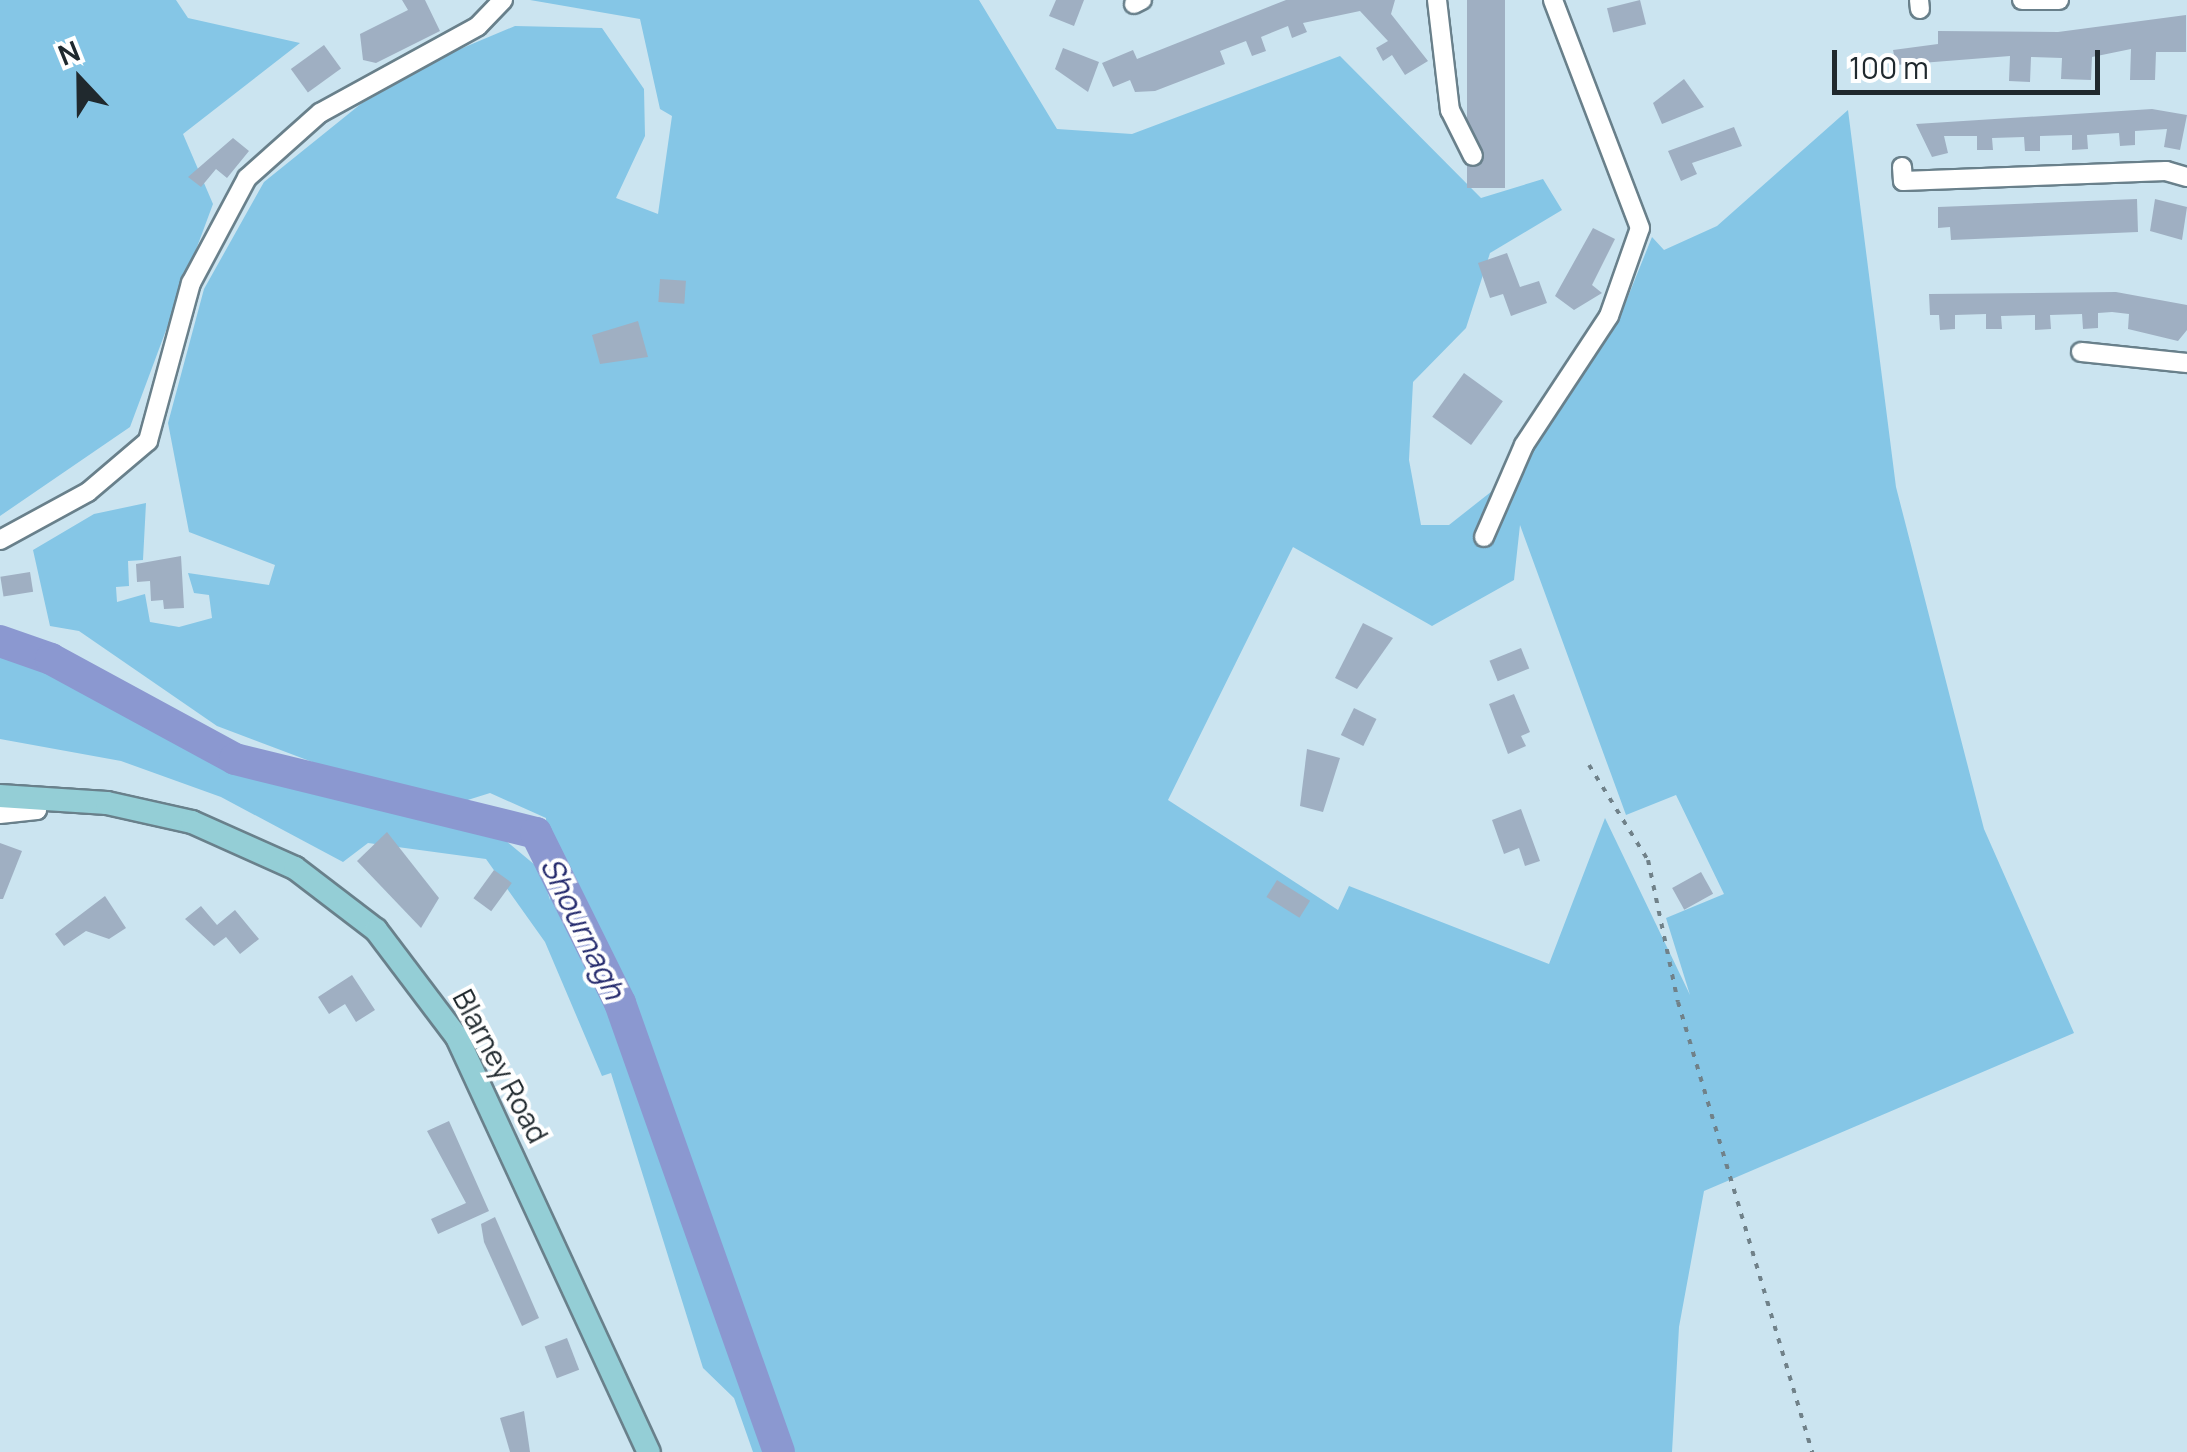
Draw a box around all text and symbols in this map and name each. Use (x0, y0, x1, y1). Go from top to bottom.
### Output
north arrow (30, 30, 130, 130)
scale bar (1837, 30, 2104, 92)
text: N (52, 31, 85, 74)
text: 100 m (1849, 47, 1929, 88)
water label: Shournagh (533, 851, 633, 1005)
street label: Blarney Road (447, 984, 555, 1148)

